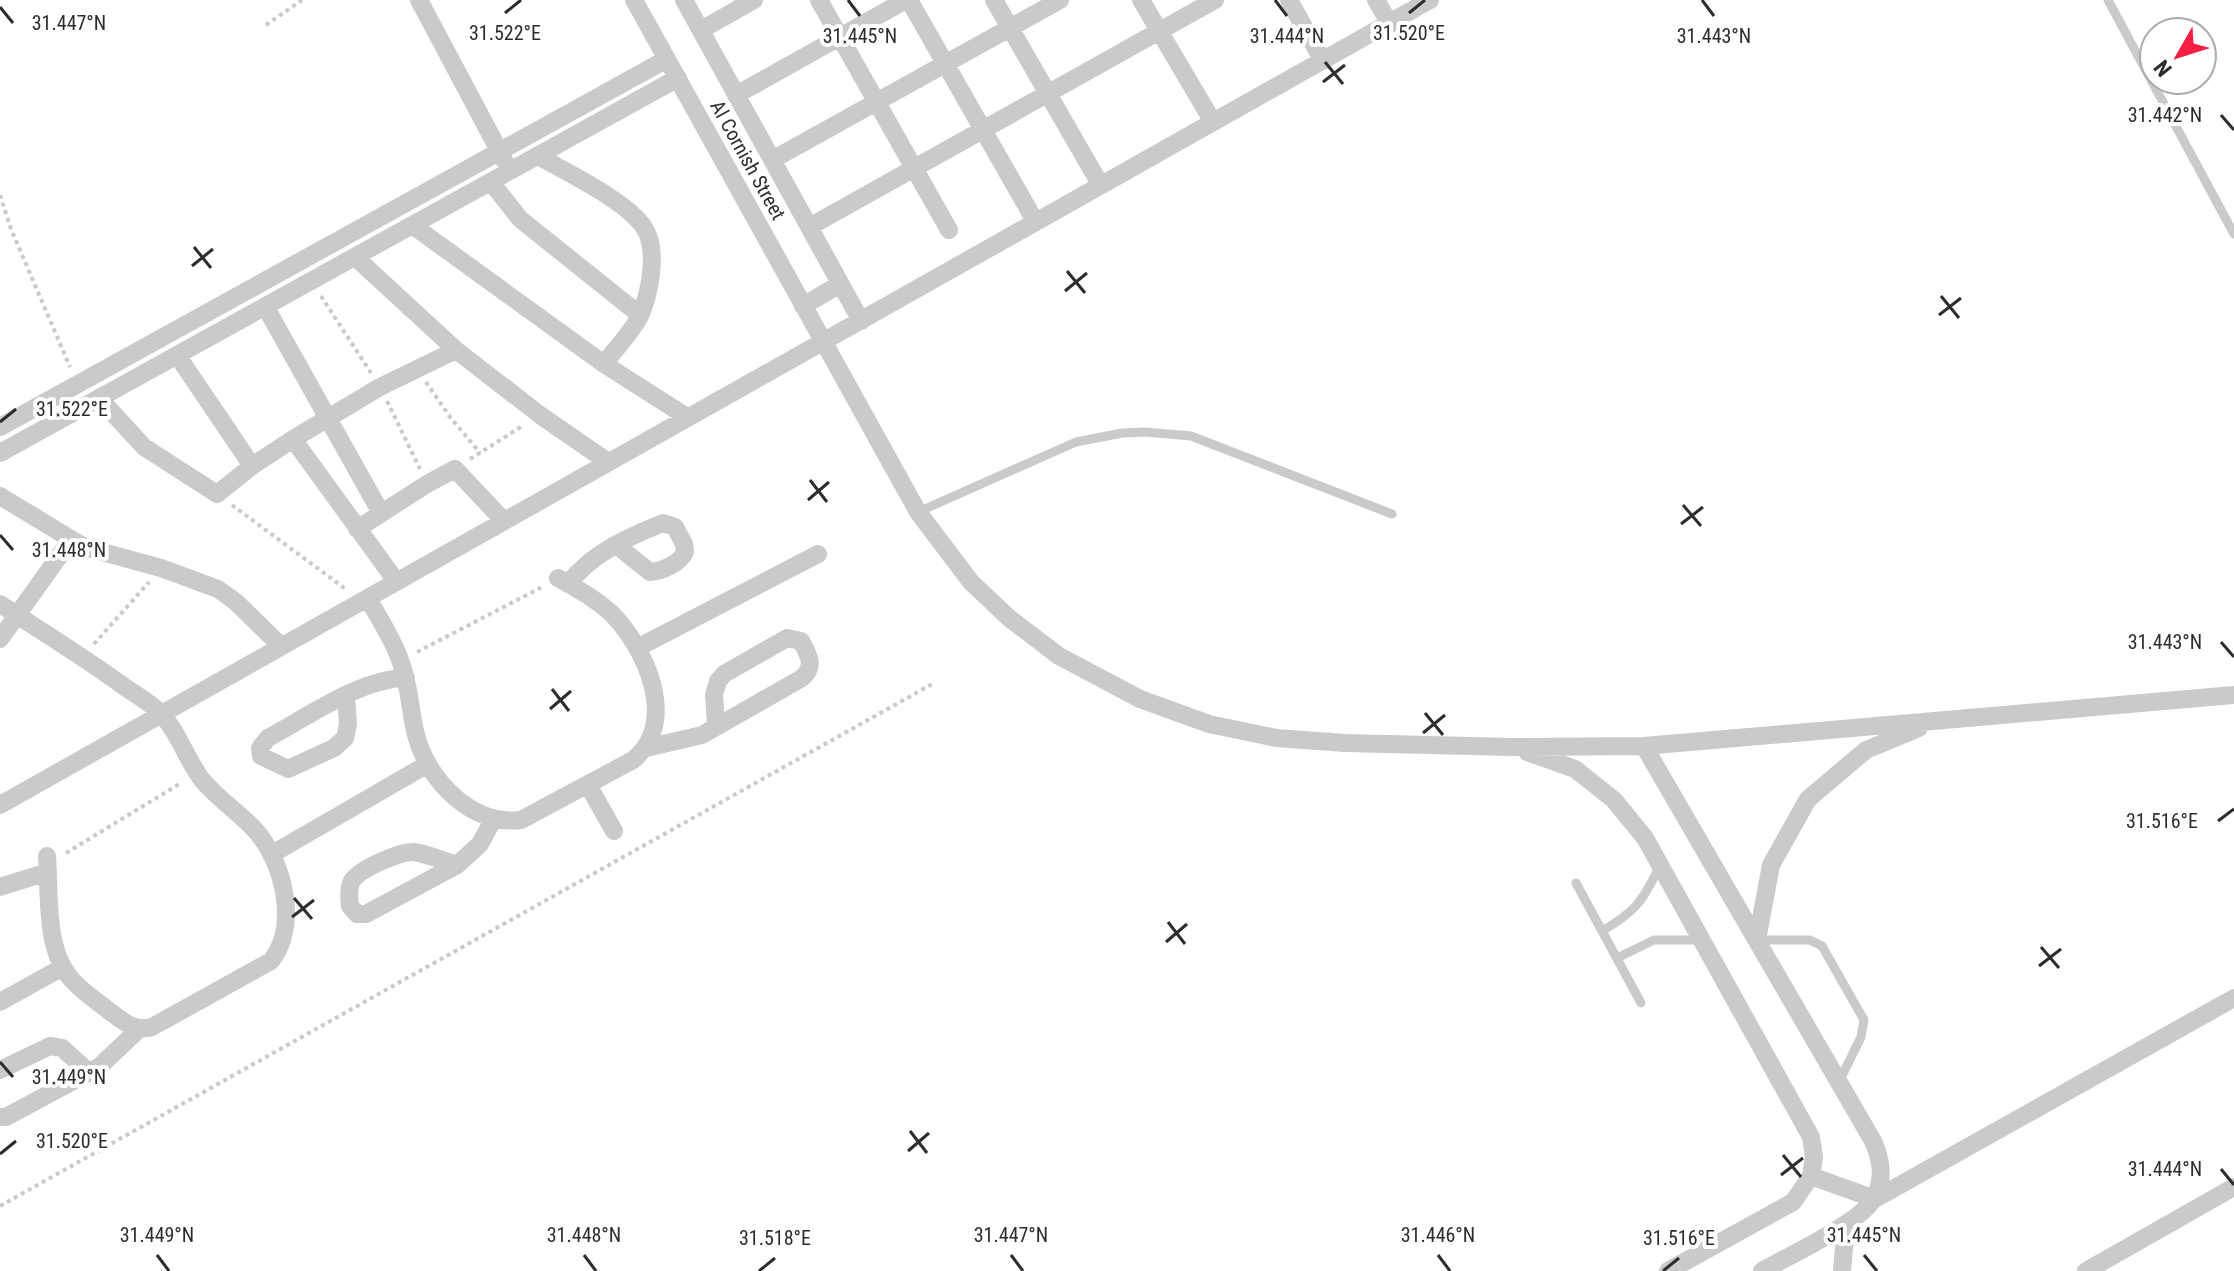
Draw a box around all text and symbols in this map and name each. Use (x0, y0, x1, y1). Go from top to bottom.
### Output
text: 31.447°N (32, 11, 106, 35)
north arrow (2138, 16, 2218, 96)
text: 31.522°E (469, 21, 541, 45)
text: 31.520°E (1373, 21, 1445, 45)
text: 31.445°N (823, 24, 897, 48)
text: 31.444°N (1250, 24, 1324, 48)
text: 31.443°N (1677, 24, 1751, 48)
text: N (2149, 55, 2177, 81)
street label: Al Cornish Street (705, 96, 791, 224)
text: 31.442°N (2128, 103, 2202, 127)
text: 31.522°E (36, 397, 108, 421)
text: 31.448°N (32, 538, 106, 562)
text: 31.443°N (2128, 630, 2202, 654)
text: 31.516°E (2126, 809, 2198, 833)
text: 31.449°N (32, 1065, 106, 1089)
text: 31.520°E (36, 1129, 108, 1153)
text: 31.444°N (2128, 1157, 2202, 1181)
text: 31.449°N (120, 1223, 194, 1247)
text: 31.448°N (547, 1223, 621, 1247)
text: 31.447°N (974, 1223, 1048, 1247)
text: 31.446°N (1401, 1223, 1475, 1247)
text: 31.445°N (1827, 1223, 1901, 1247)
text: 31.518°E (739, 1226, 811, 1250)
text: 31.516°E (1643, 1226, 1715, 1250)

